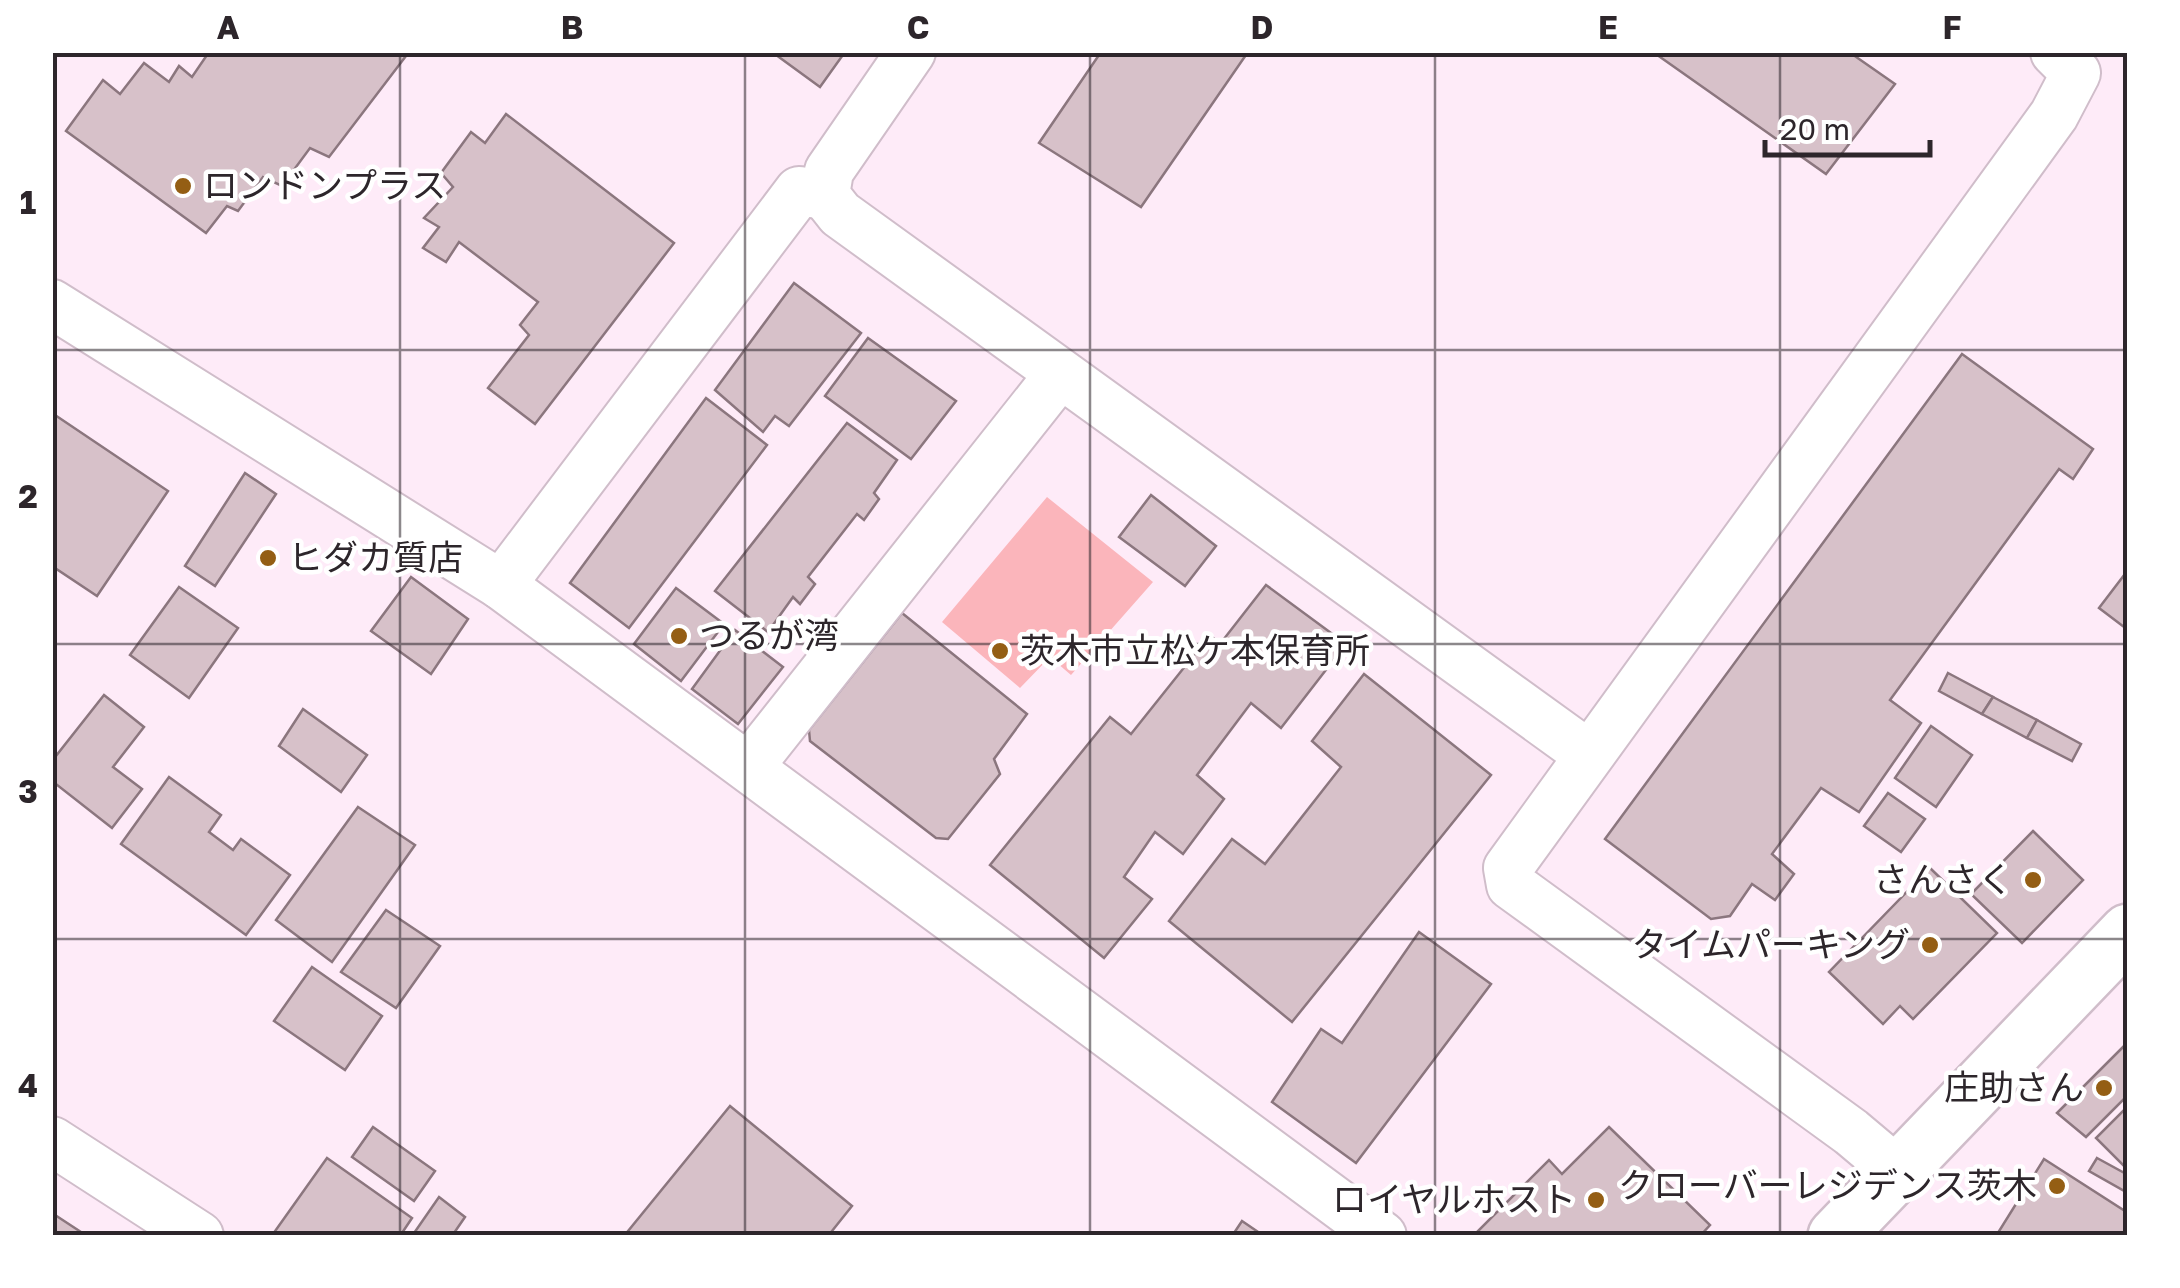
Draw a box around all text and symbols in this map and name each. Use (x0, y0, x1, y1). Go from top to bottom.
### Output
text: A (217, 8, 240, 46)
text: B (561, 8, 583, 46)
text: C (907, 8, 929, 46)
text: D (1251, 8, 1273, 46)
text: E (1598, 8, 1618, 46)
text: F (1942, 8, 1962, 46)
scale bar (1765, 95, 1930, 157)
text: 20 m (1780, 111, 1850, 147)
place label: ロンドンプラス (203, 164, 446, 206)
marker: ロンドンプラス (172, 175, 194, 197)
text: 1 (20, 183, 36, 221)
text: 2 (18, 477, 38, 515)
place label: ヒダカ質店 (288, 536, 463, 578)
marker: ヒダカ質店 (257, 547, 279, 569)
place label: つるが湾 (699, 614, 839, 656)
marker: つるが湾 (668, 625, 690, 647)
place label: 茨木市立松ケ本保育所 (1020, 629, 1370, 671)
marker: 茨木市立松ケ本保育所 (989, 640, 1011, 662)
text: 3 (18, 772, 38, 810)
place label: さんさく (1873, 858, 2013, 900)
marker: さんさく (2022, 869, 2044, 891)
place label: タイムパーキング (1632, 923, 1910, 965)
marker: タイムパーキング (1919, 934, 1941, 956)
text: 4 (18, 1066, 38, 1104)
place label: 庄助さん (1944, 1066, 2084, 1108)
marker: 庄助さん (2093, 1077, 2115, 1099)
place label: クローバーレジデンス茨木 (1618, 1164, 2037, 1206)
marker: クローバーレジデンス茨木 (2046, 1175, 2068, 1197)
place label: ロイヤルホスト (1332, 1178, 1576, 1220)
marker: ロイヤルホスト (1585, 1189, 1607, 1211)

